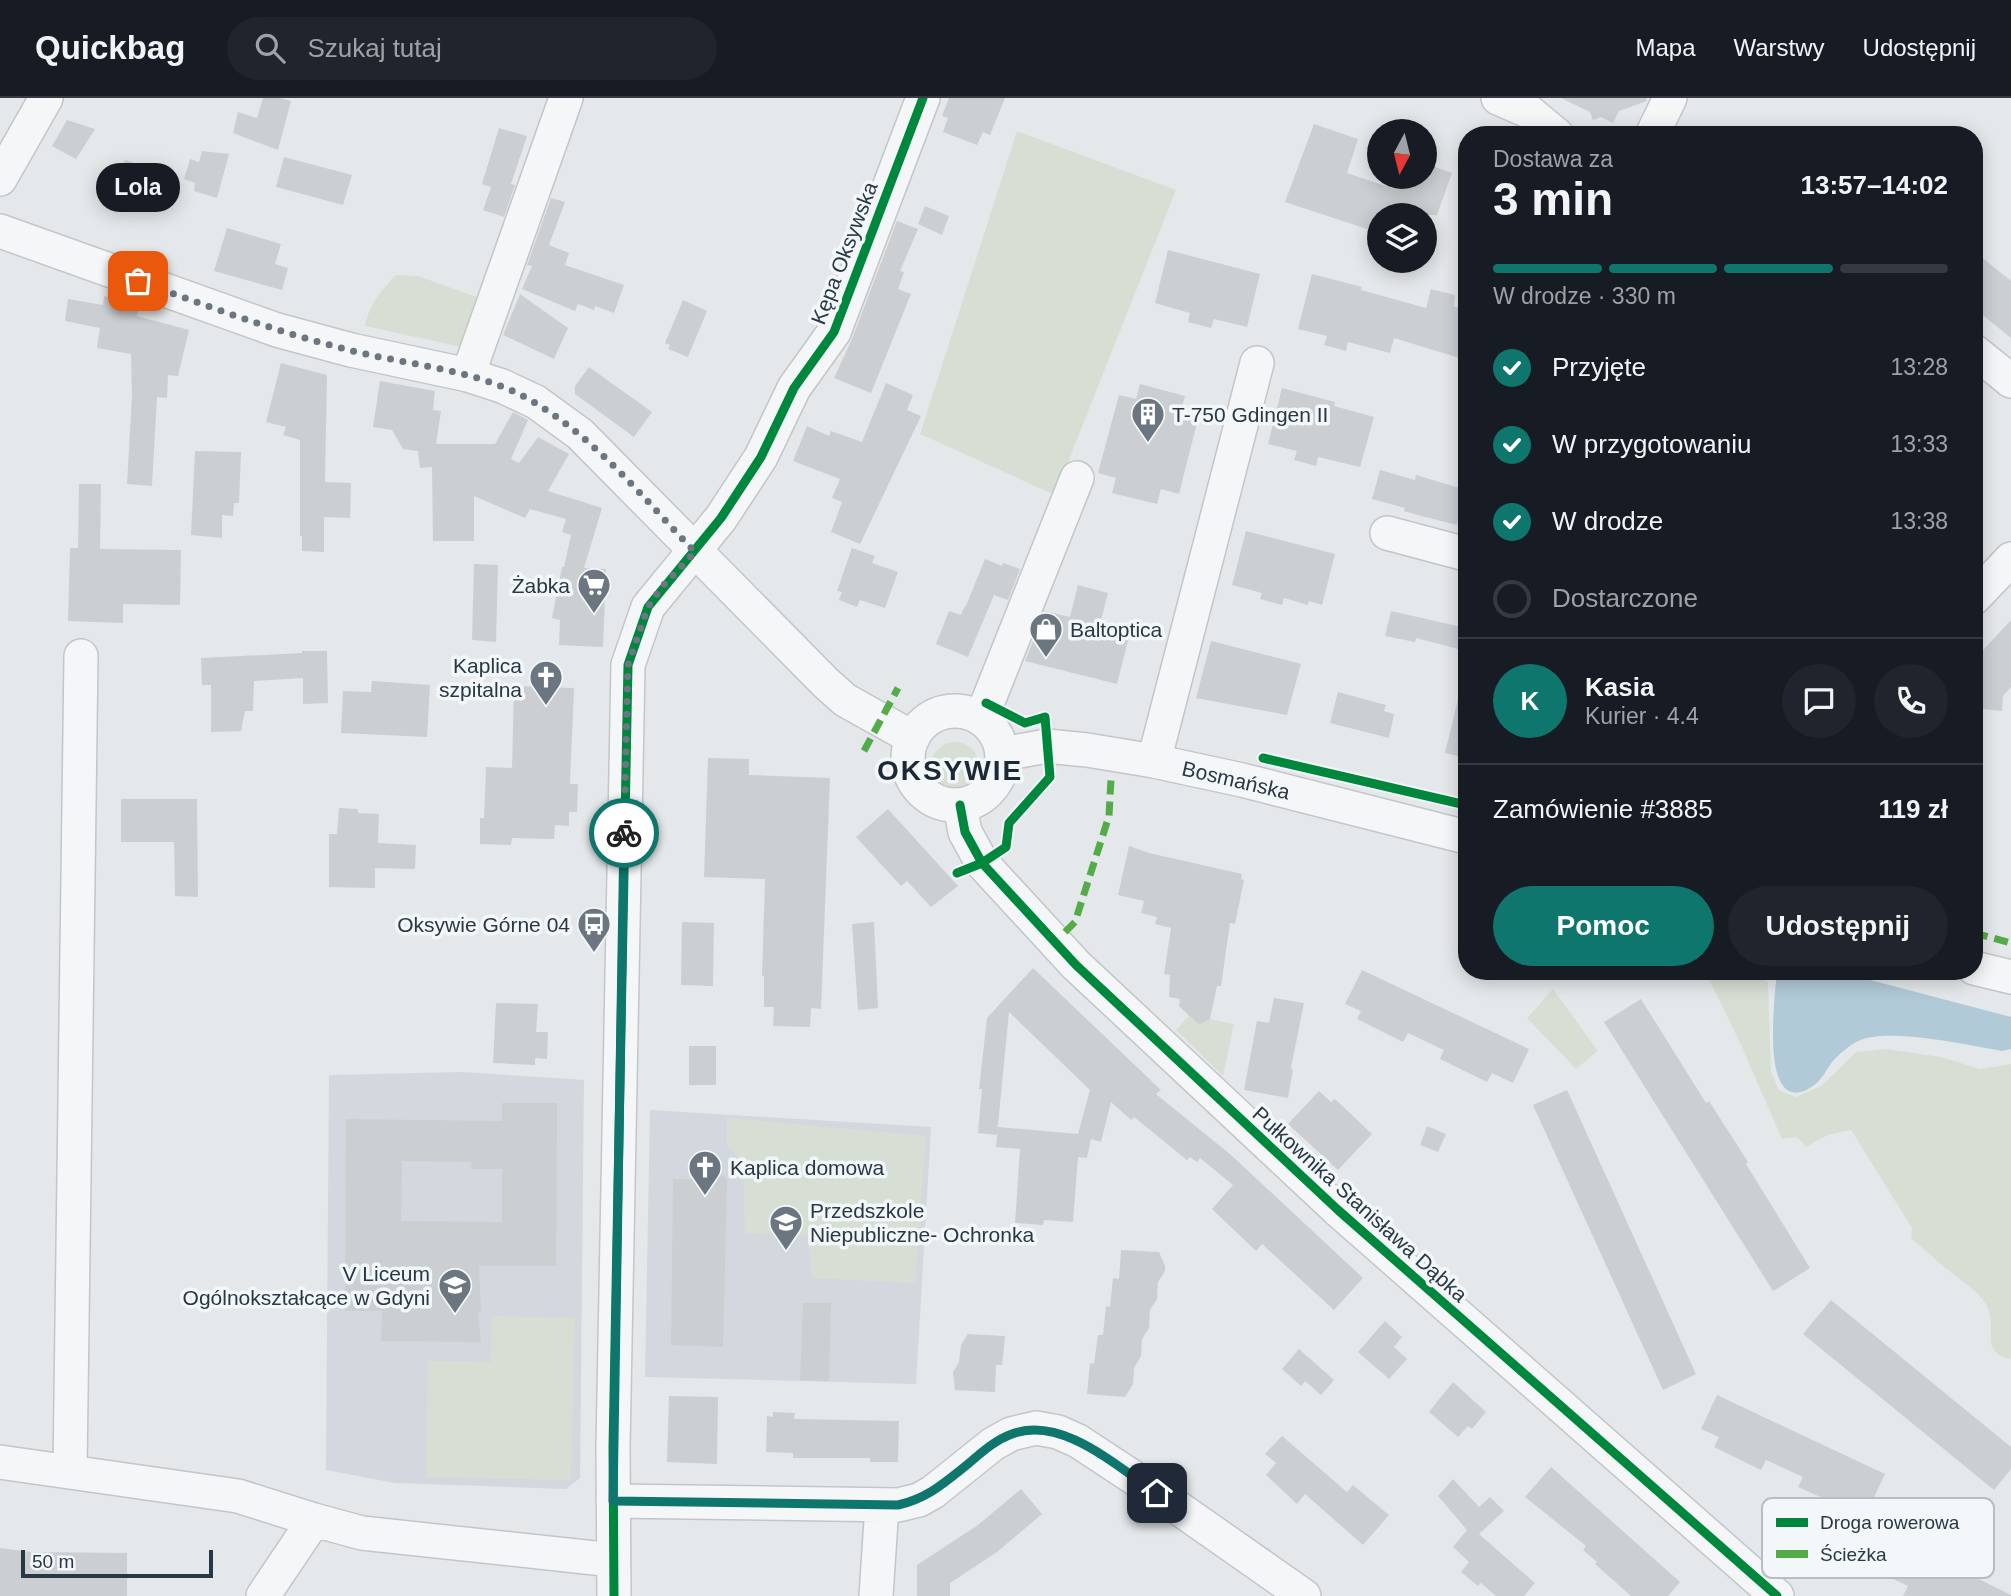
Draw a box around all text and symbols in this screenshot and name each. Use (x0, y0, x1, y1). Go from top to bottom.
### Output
search box (227, 17, 717, 80)
text: Quickbag (35, 29, 185, 66)
icon: search (251, 29, 289, 67)
text: Szukaj tutaj (307, 33, 442, 63)
text: Mapa (1635, 34, 1695, 61)
text: Warstwy (1733, 34, 1825, 61)
text: Udostępnij (1863, 34, 1976, 61)
north arrow (1367, 119, 1437, 189)
map controls (1367, 119, 1437, 273)
text: Dostawa za (1493, 146, 1613, 172)
callout: Lola (96, 162, 180, 211)
text: 13:57–14:02 (1801, 170, 1948, 200)
text: 3 min (1493, 173, 1613, 225)
text: Lola (114, 174, 162, 200)
street label: Kępa Oksywska (806, 178, 882, 327)
button: layers (1367, 203, 1437, 273)
pin (108, 251, 168, 311)
icon: bag (119, 262, 157, 300)
text: W drodze · 330 m (1493, 283, 1676, 309)
icon: check (1493, 349, 1531, 387)
text: Przyjęte (1552, 352, 1646, 382)
text: 13:28 (1890, 354, 1948, 380)
building icon: T-750 Gdingen II (1129, 395, 1167, 444)
place label: T-750 Gdingen II (1172, 403, 1328, 426)
icon: check (1493, 426, 1531, 464)
text: W przygotowaniu (1552, 429, 1751, 459)
text: 13:33 (1890, 431, 1948, 457)
icon: check (1493, 503, 1531, 541)
text: W drodze (1552, 506, 1663, 536)
text: 13:38 (1890, 508, 1948, 534)
supermarket icon: Żabka (575, 566, 613, 615)
place label: Żabka (512, 574, 570, 597)
text: Dostarczone (1552, 583, 1698, 613)
shop icon: Baltoptica (1027, 610, 1065, 659)
place label: Baltoptica (1070, 618, 1163, 641)
place label: Kaplica szpitalna (439, 654, 522, 701)
church icon: Kaplica szpitalna (527, 658, 565, 707)
button: chat (1782, 664, 1856, 738)
button: phone (1874, 664, 1948, 738)
text: Kasia (1585, 672, 1654, 702)
text: K (1521, 686, 1539, 716)
text: Kurier · 4.4 (1585, 703, 1699, 729)
district label: OKSYWIE (877, 755, 1023, 786)
street label: Bosmańska (1180, 756, 1292, 804)
text: Zamówienie #3885 (1493, 794, 1713, 824)
text: 119 zł (1879, 794, 1948, 824)
courier (589, 798, 659, 868)
icon: bike (605, 814, 643, 852)
button: Pomoc (1493, 886, 1714, 966)
button: Udostępnij (1728, 886, 1948, 966)
bus stop icon: Oksywie Górne 04 (575, 905, 613, 954)
place label: Oksywie Górne 04 (397, 913, 570, 936)
street label: Pułkownika Stanisława Dąbka (1248, 1102, 1472, 1306)
church icon: Kaplica domowa (686, 1148, 724, 1197)
place label: Kaplica domowa (730, 1156, 884, 1179)
place label: Przedszkole Niepubliczne- Ochronka (810, 1199, 1034, 1246)
school or university icon: Przedszkole Niepubliczne- Ochronka (767, 1203, 805, 1252)
place label: V Liceum Ogólnokształcące w Gdyni (183, 1262, 430, 1309)
school or university icon: V Liceum Ogólnokształcące w Gdyni (436, 1266, 474, 1315)
pin (1127, 1463, 1187, 1523)
icon: home (1138, 1474, 1176, 1512)
legend (1762, 1498, 1994, 1578)
text: Droga rowerowa (1820, 1512, 1960, 1533)
text: Ścieżka (1820, 1544, 1887, 1565)
scale bar (21, 1547, 214, 1579)
text: 50 m (32, 1551, 74, 1572)

